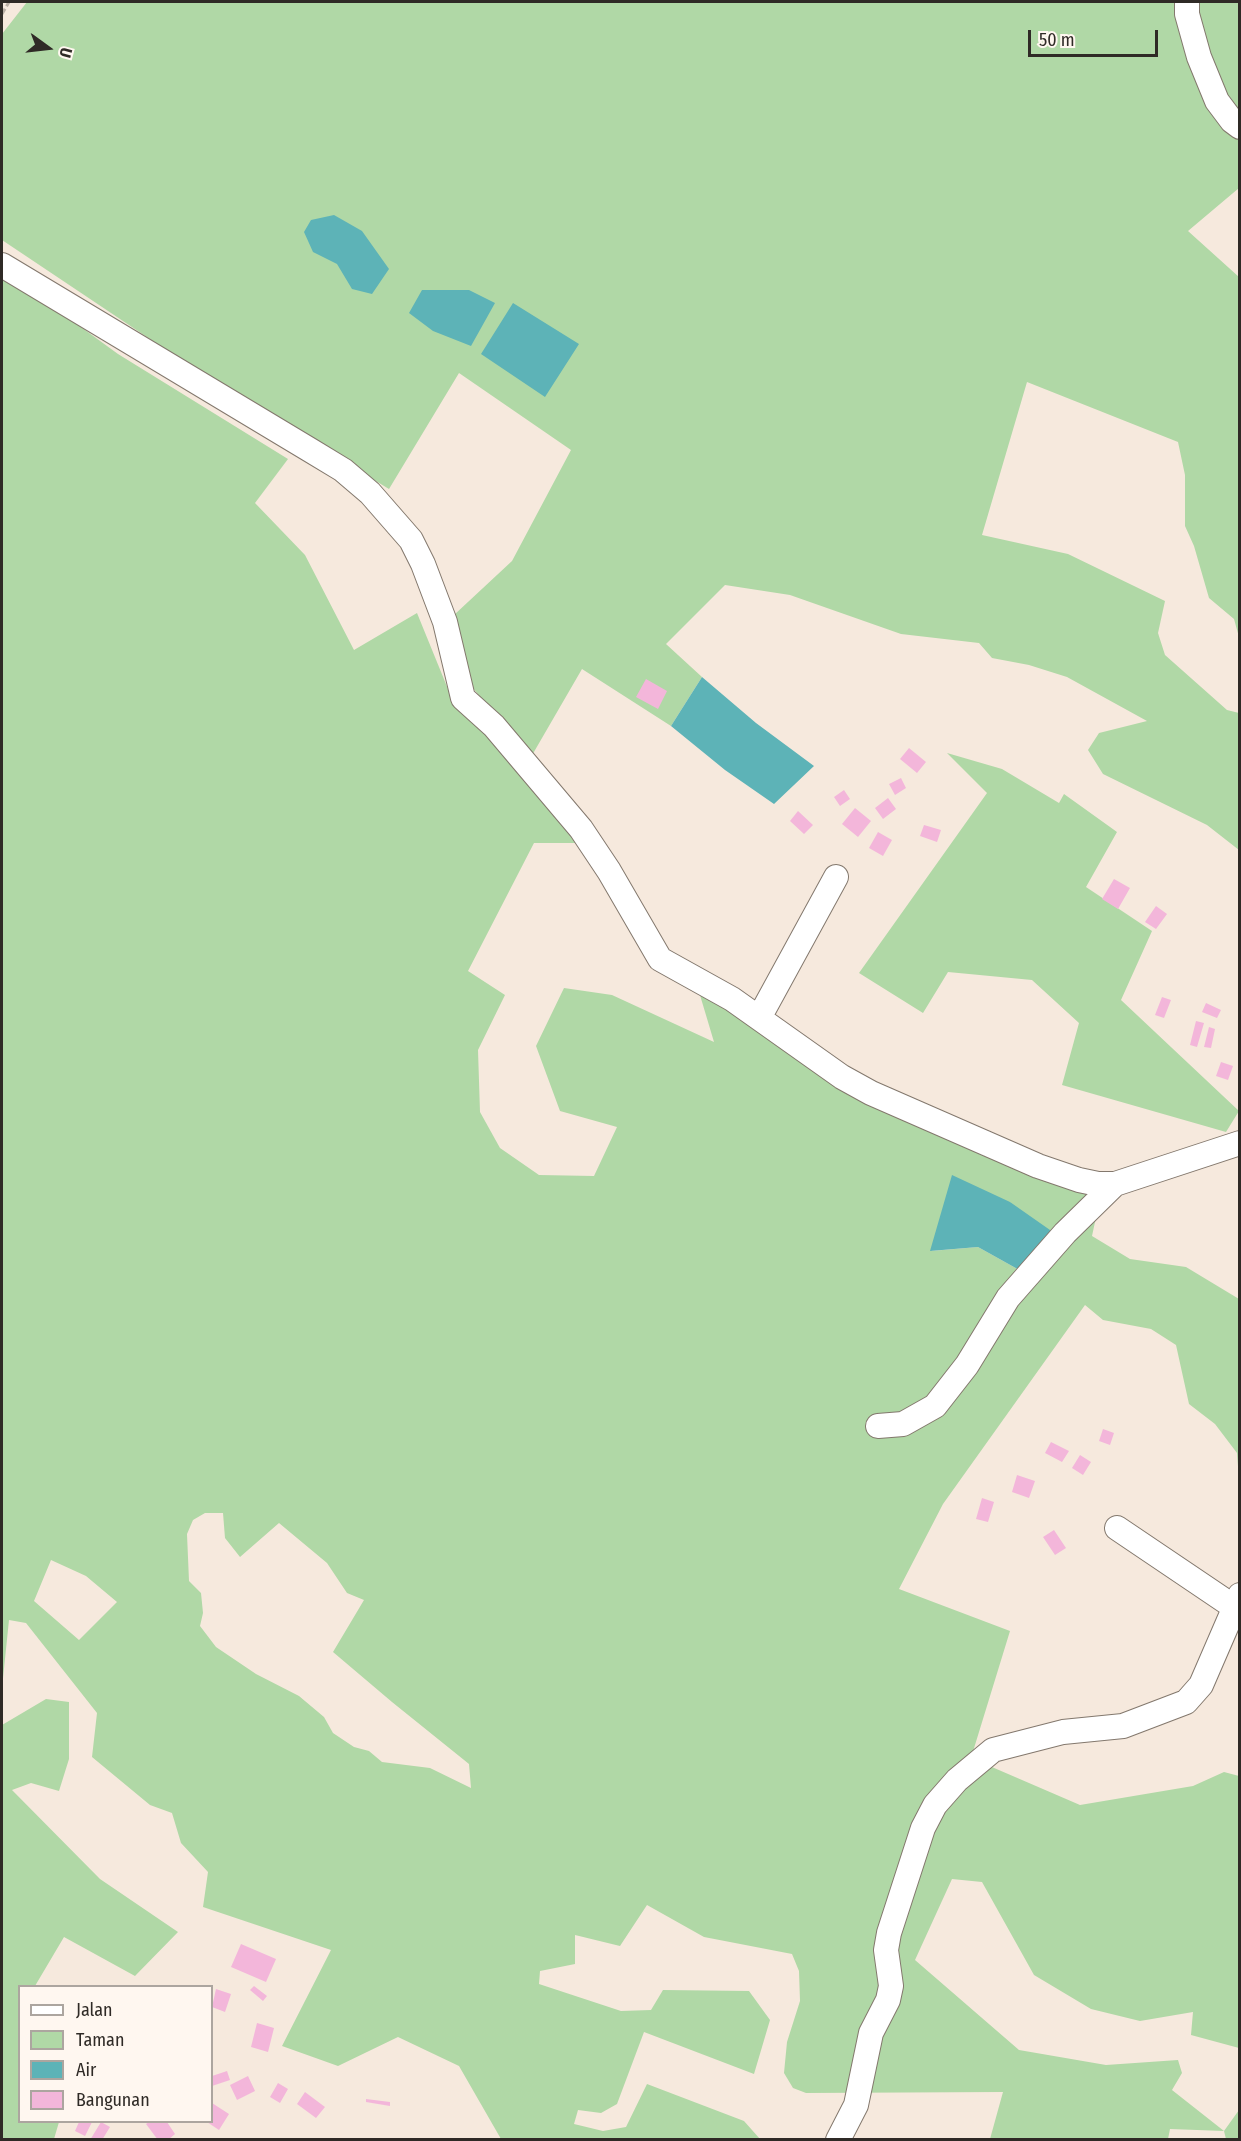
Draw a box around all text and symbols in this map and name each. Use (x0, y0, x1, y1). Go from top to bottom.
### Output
north arrow (18, 18, 78, 78)
scale bar (1031, 18, 1162, 56)
text: 50 m (1039, 29, 1075, 51)
text: U (55, 46, 76, 60)
legend (18, 1985, 213, 2123)
text: Jalan (76, 1999, 113, 2021)
text: Taman (76, 2029, 124, 2051)
text: Air (76, 2059, 96, 2081)
text: Bangunan (76, 2089, 150, 2111)

